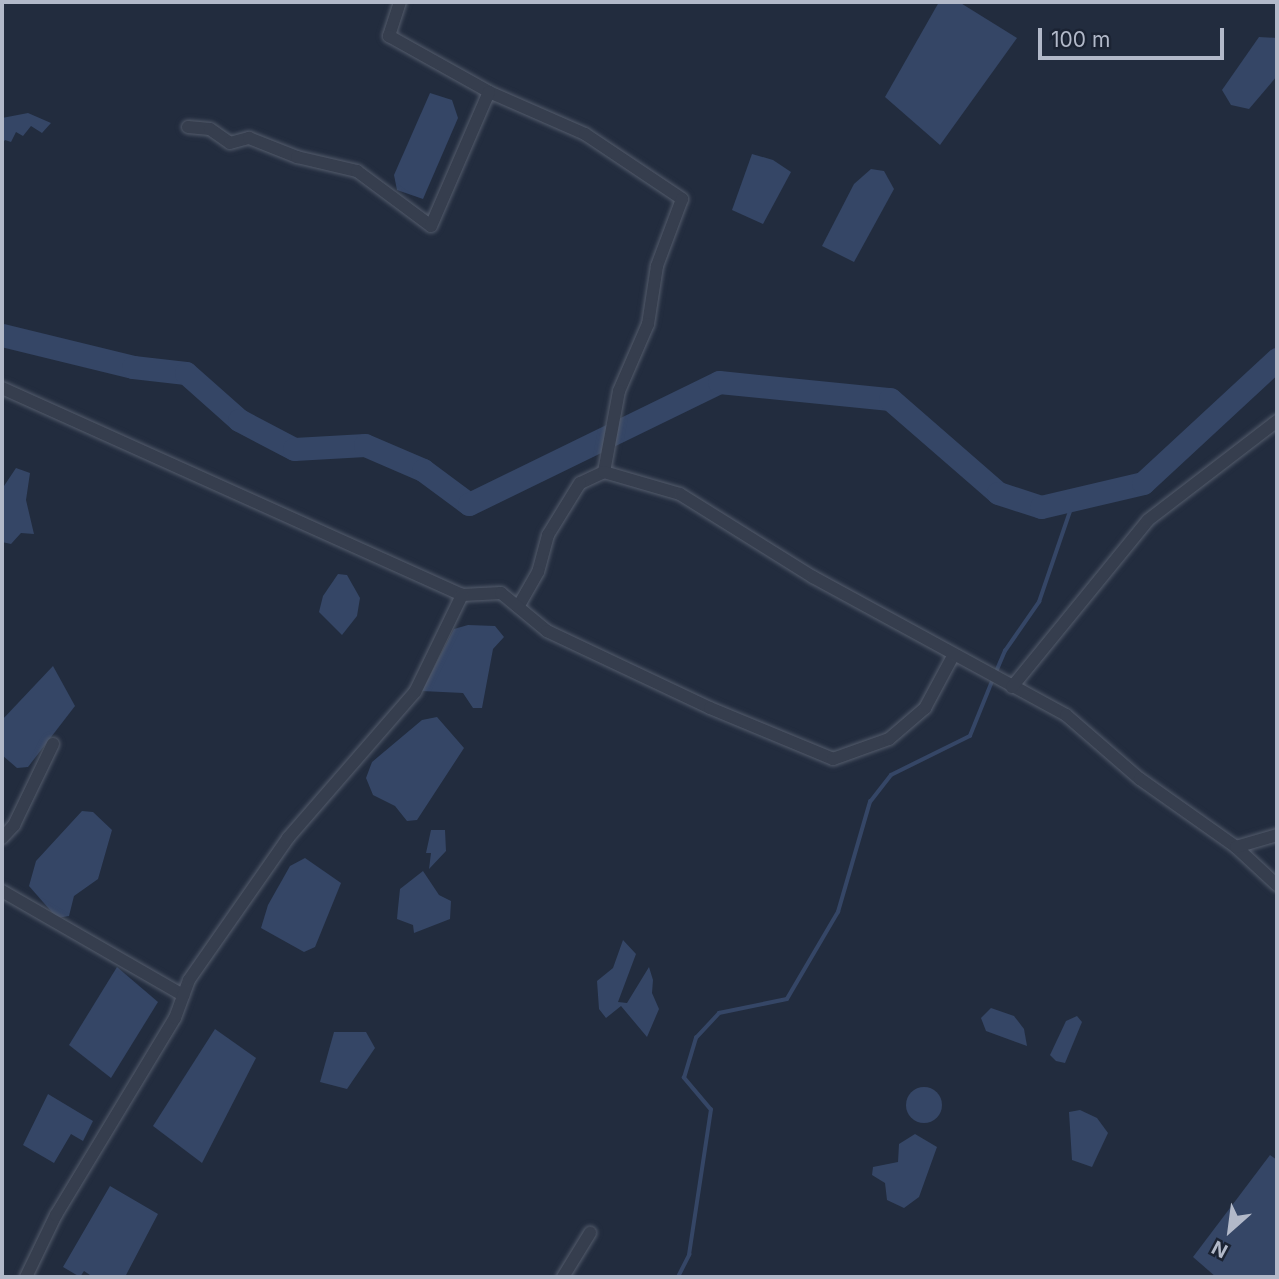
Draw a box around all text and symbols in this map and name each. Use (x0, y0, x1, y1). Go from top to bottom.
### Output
scale bar (1041, 14, 1226, 58)
text: 100 m (1051, 27, 1110, 52)
north arrow (1195, 1195, 1265, 1265)
text: N (1208, 1235, 1232, 1263)

